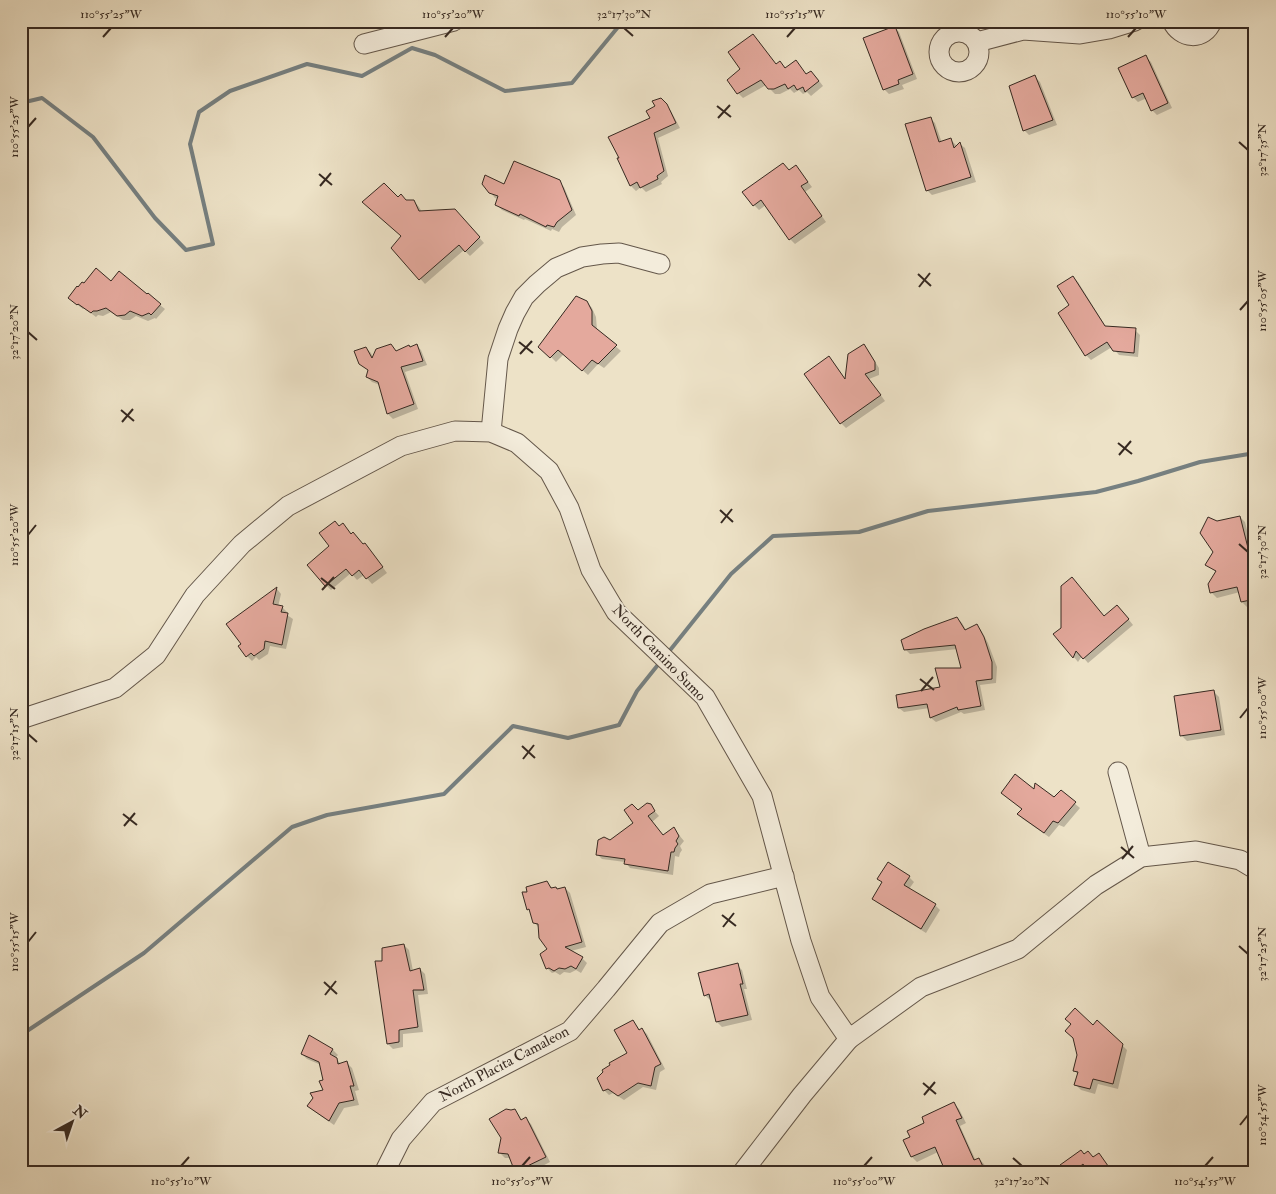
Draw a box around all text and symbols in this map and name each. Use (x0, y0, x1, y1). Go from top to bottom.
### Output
text: 110°55'25"W (80, 7, 142, 22)
text: 110°55'20"W (422, 7, 485, 22)
text: 32°17'30"N (597, 7, 652, 22)
text: 110°55'15"W (765, 7, 826, 22)
text: 110°55'10"W (1106, 7, 1167, 22)
text: 110°55'25"W (7, 96, 22, 158)
text: 32°17'35"N (1255, 123, 1270, 177)
text: 110°55'05"W (1255, 270, 1270, 332)
text: 32°17'20"N (7, 304, 22, 360)
text: 110°55'20"W (7, 503, 22, 566)
text: 32°17'30"N (1255, 524, 1270, 579)
street label: North Camino Sumo (608, 601, 710, 705)
text: 110°55'00"W (1255, 676, 1270, 739)
text: 32°17'15"N (7, 707, 22, 761)
text: 110°55'15"W (7, 911, 22, 972)
text: 32°17'25"N (1255, 926, 1270, 982)
street label: North Placita Camaleon (436, 1022, 573, 1106)
text: 110°54'55"W (1255, 1084, 1270, 1146)
north arrow (48, 1096, 98, 1146)
text: N (69, 1101, 91, 1123)
text: 110°55'10"W (151, 1174, 212, 1189)
text: 110°55'05"W (491, 1174, 553, 1189)
text: 110°55'00"W (833, 1174, 896, 1189)
text: 32°17'20"N (994, 1174, 1050, 1189)
text: 110°54'55"W (1174, 1174, 1236, 1189)

